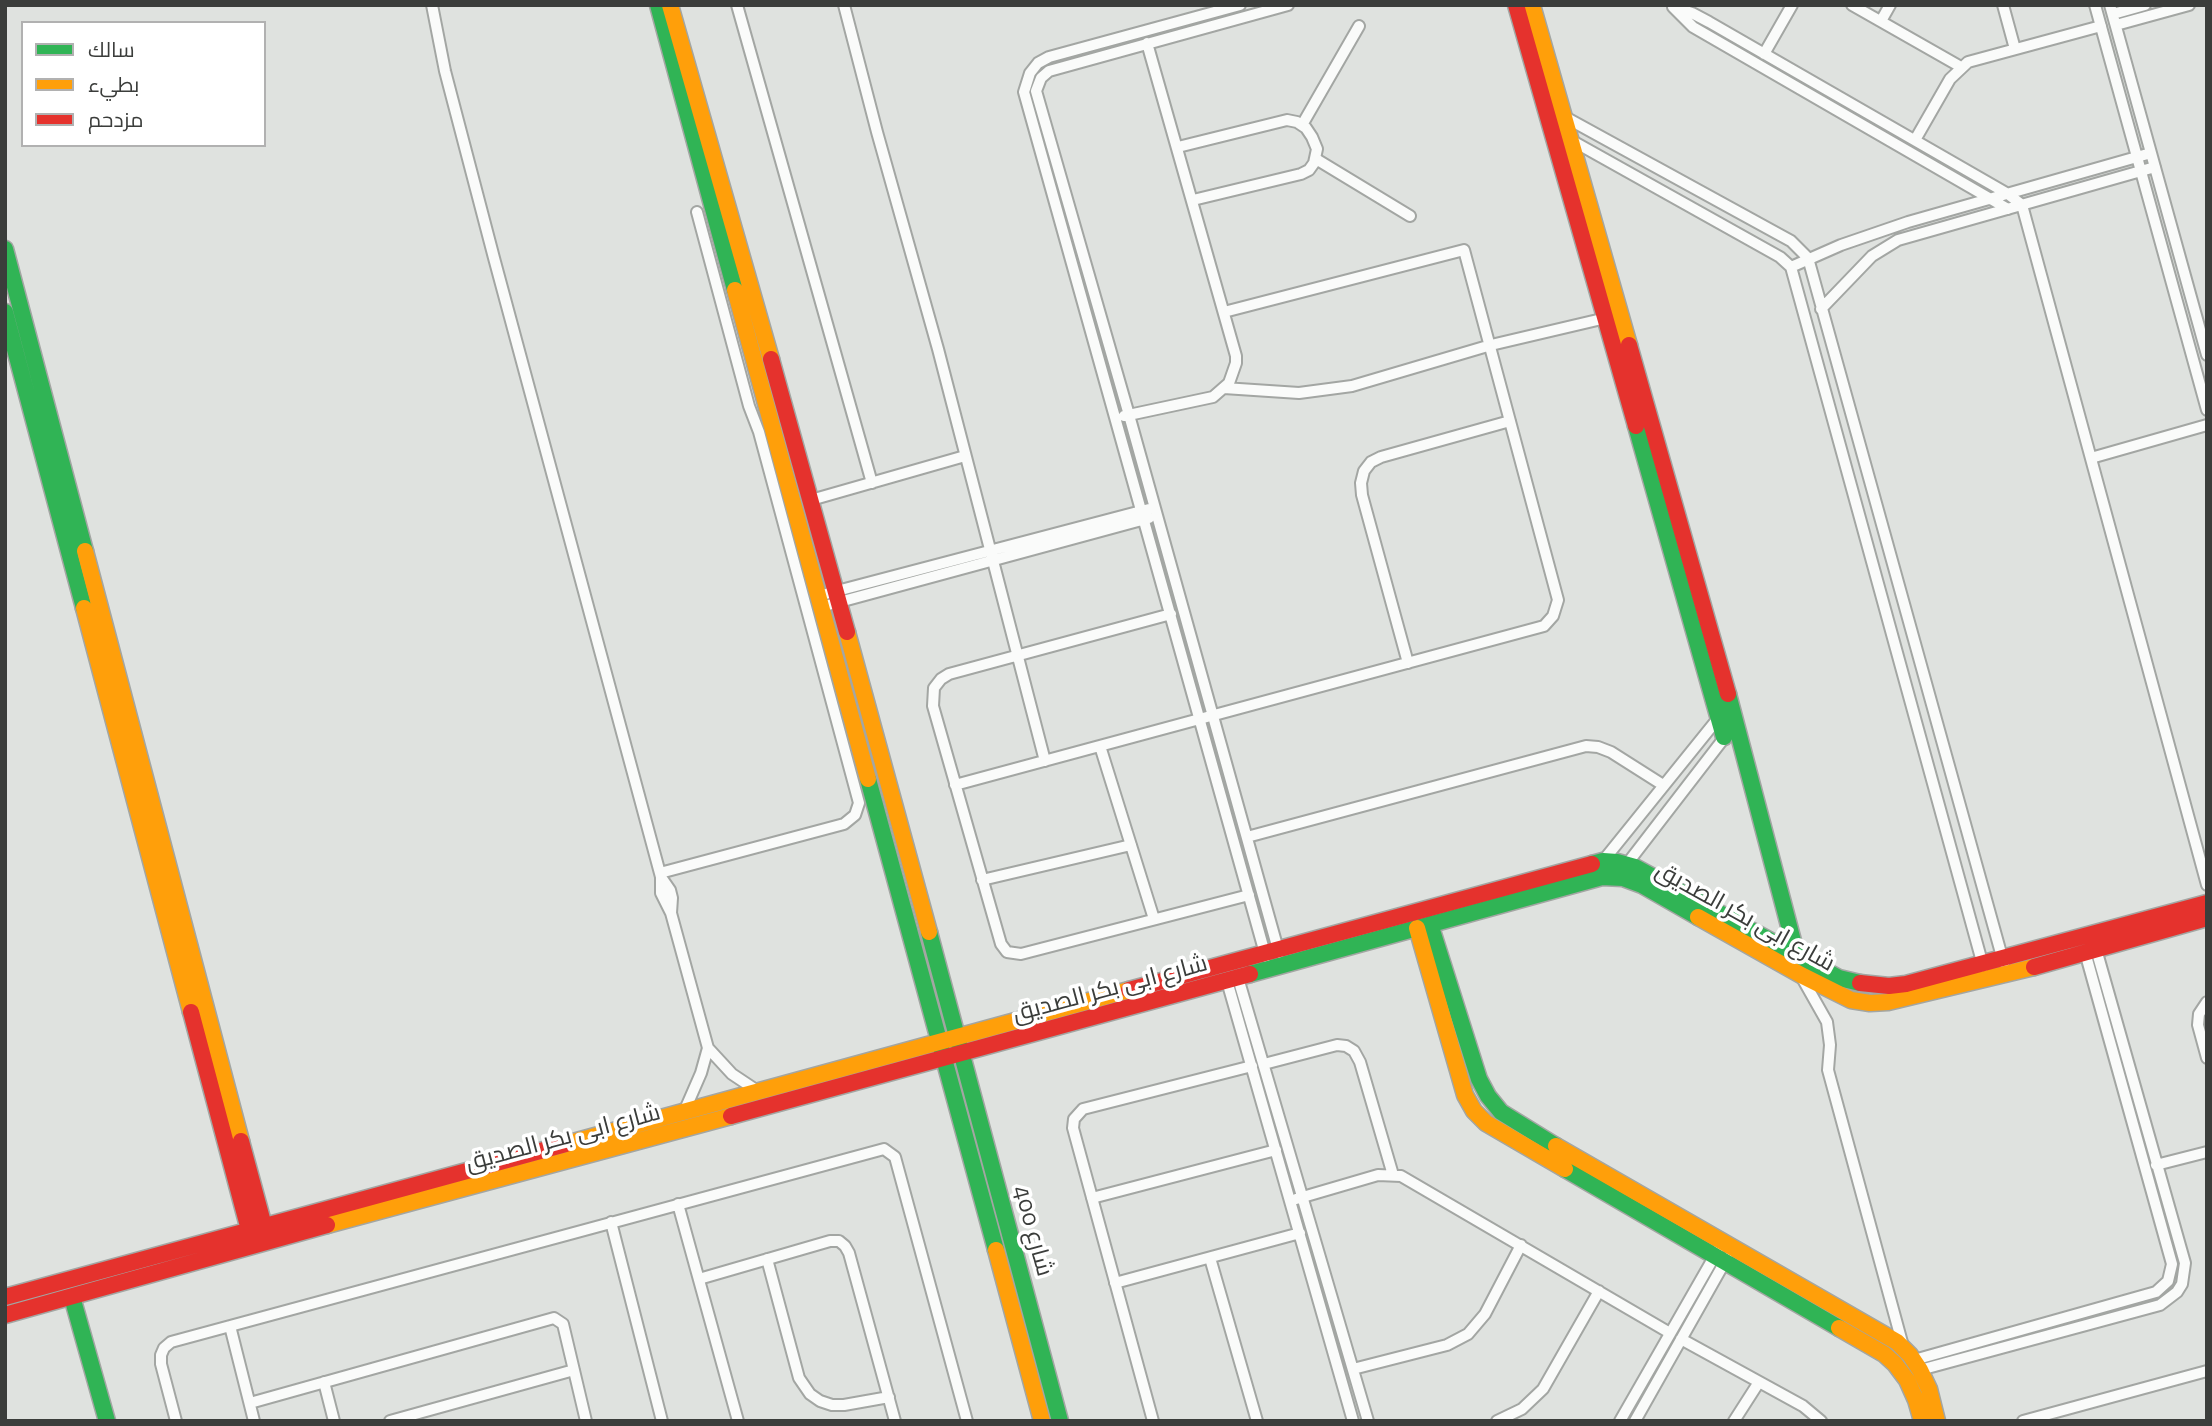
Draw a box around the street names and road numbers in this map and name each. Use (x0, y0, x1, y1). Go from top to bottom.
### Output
street label: شارع ابى بكر الصديق (1650, 856, 1840, 978)
street label: شارع ابى بكر الصديق (1009, 949, 1211, 1029)
street label: شارع ابى بكر الصديق (462, 1098, 664, 1178)
street label: شارع 400 (1007, 1183, 1059, 1279)

